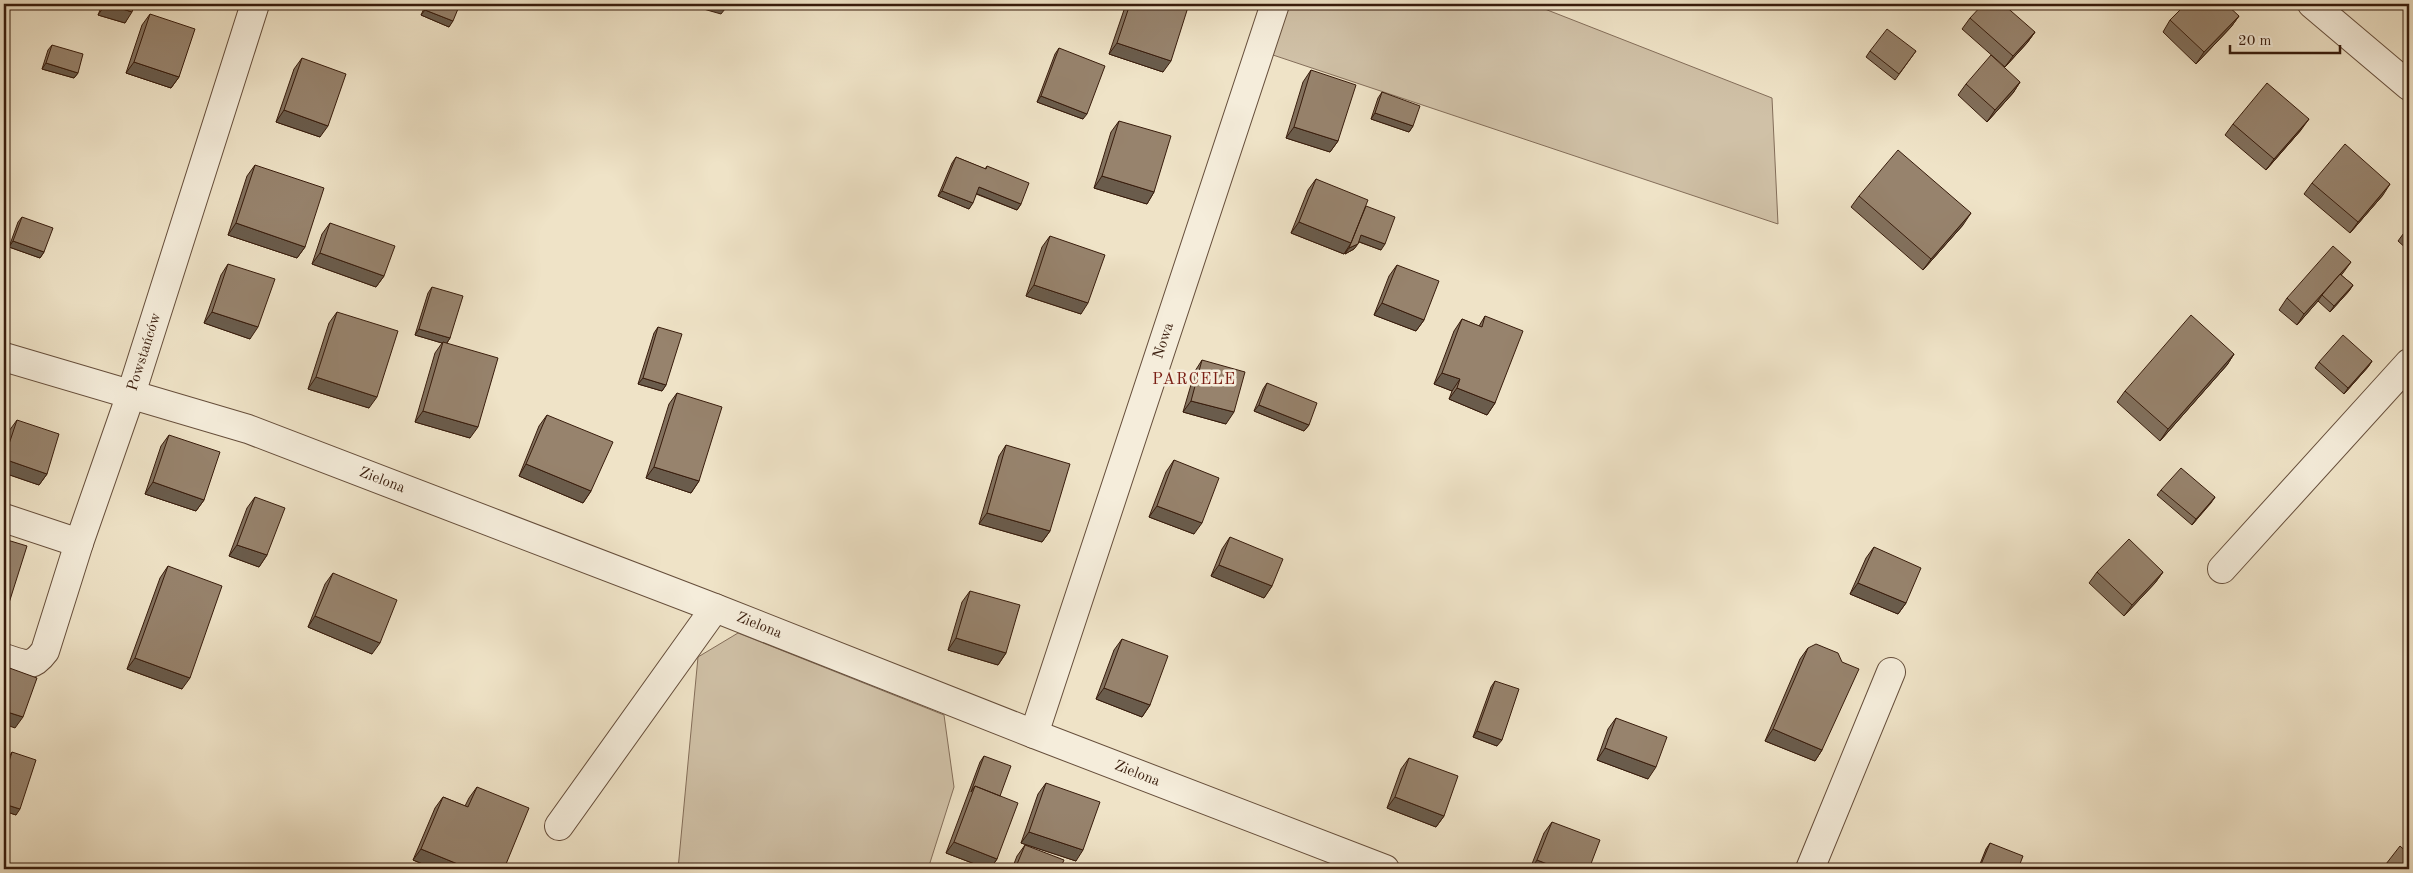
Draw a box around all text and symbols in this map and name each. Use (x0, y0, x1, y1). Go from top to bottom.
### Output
scale bar (2230, 22, 2340, 54)
text: 20 m (2238, 34, 2272, 49)
street label: Powstańców (125, 311, 164, 393)
street label: Nowa (1151, 320, 1177, 361)
district label: PARCELE (1152, 372, 1236, 388)
street label: Zielona (357, 465, 408, 496)
street label: Zielona (734, 610, 785, 641)
street label: Zielona (1112, 758, 1163, 789)

